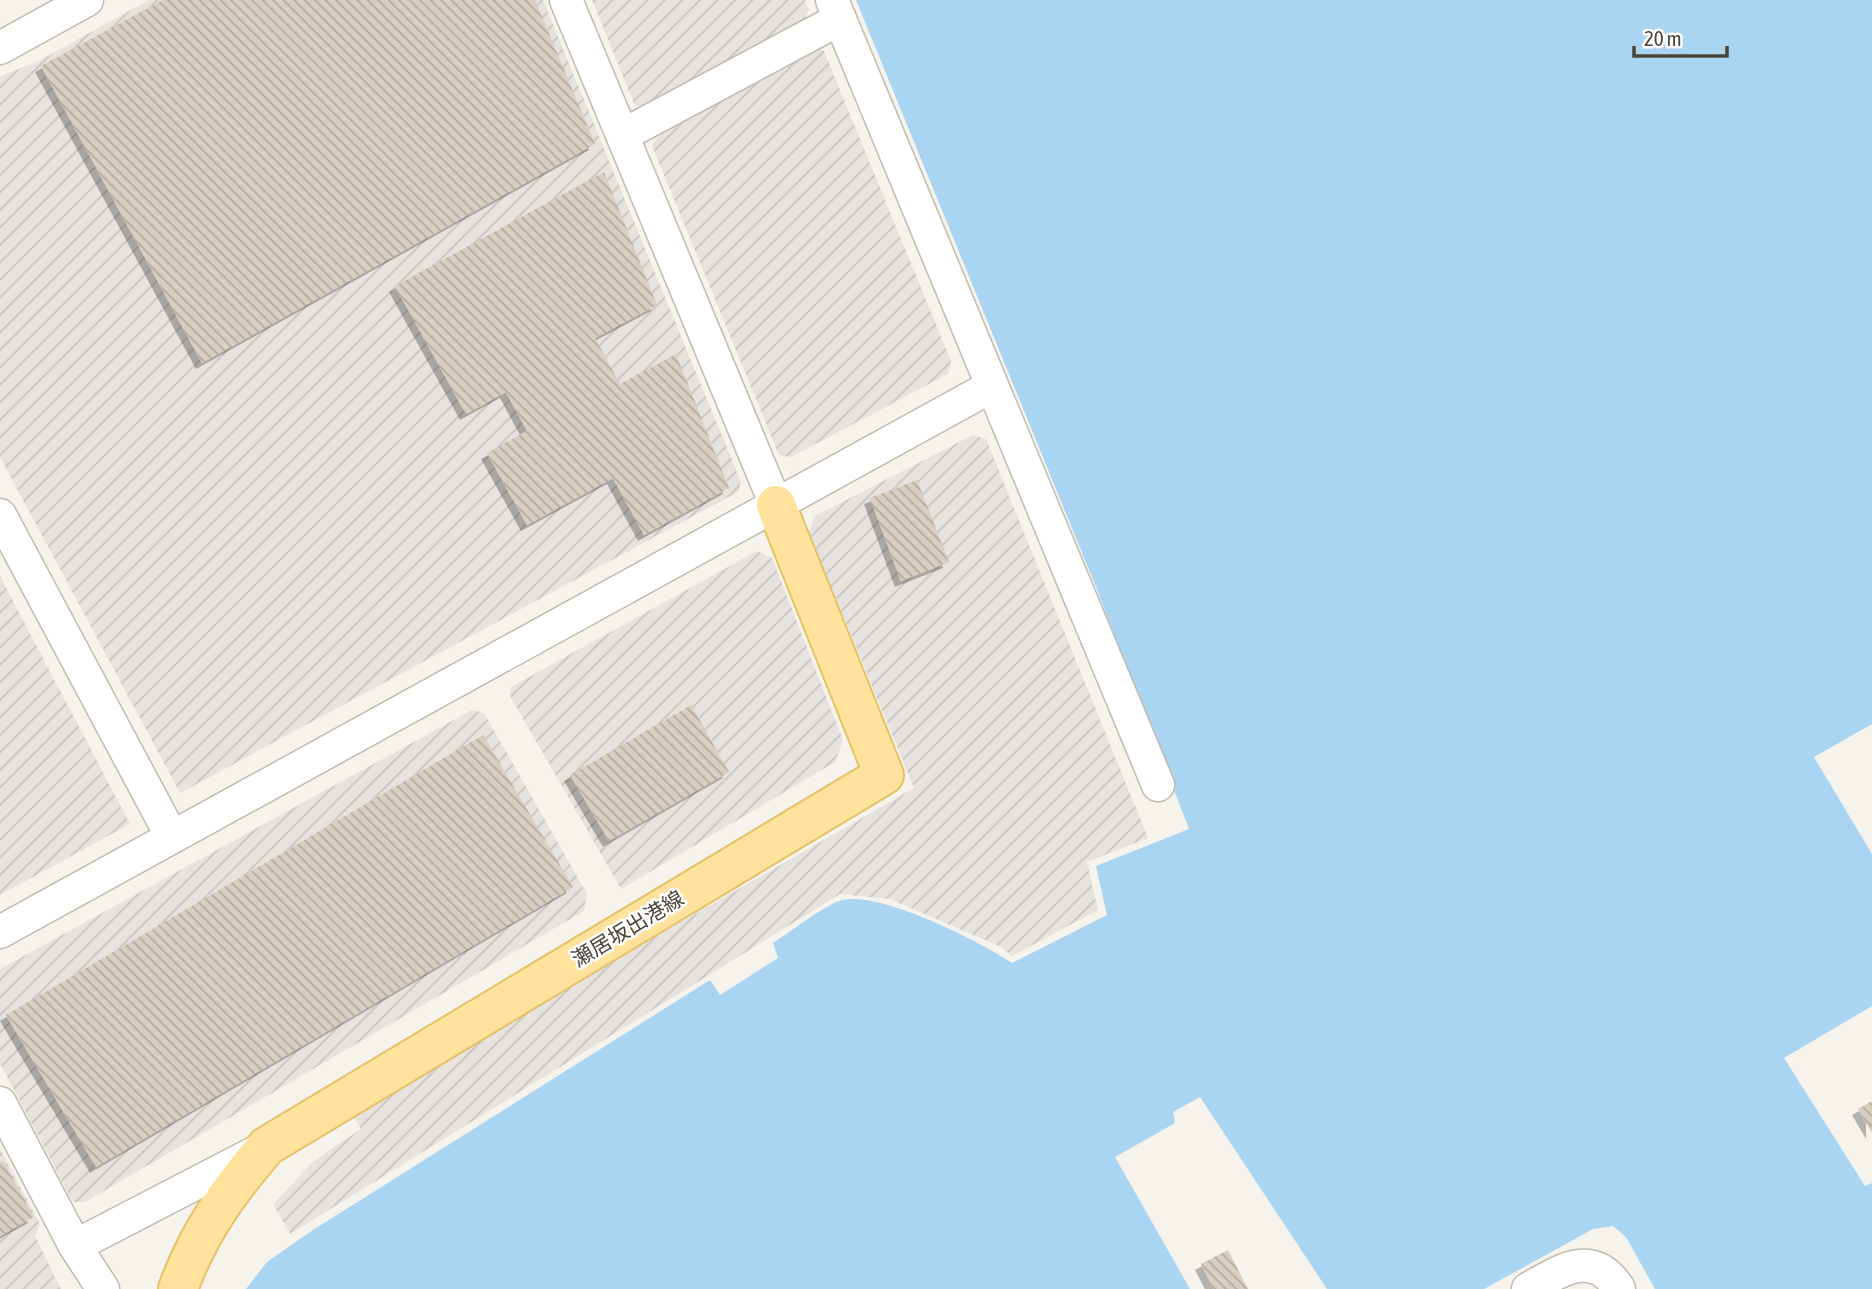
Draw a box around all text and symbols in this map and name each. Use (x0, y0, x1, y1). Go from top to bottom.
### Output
scale bar (1634, 14, 1727, 58)
text: 20 m (1644, 26, 1682, 50)
street label: 瀬居坂出港線 (567, 885, 688, 971)

